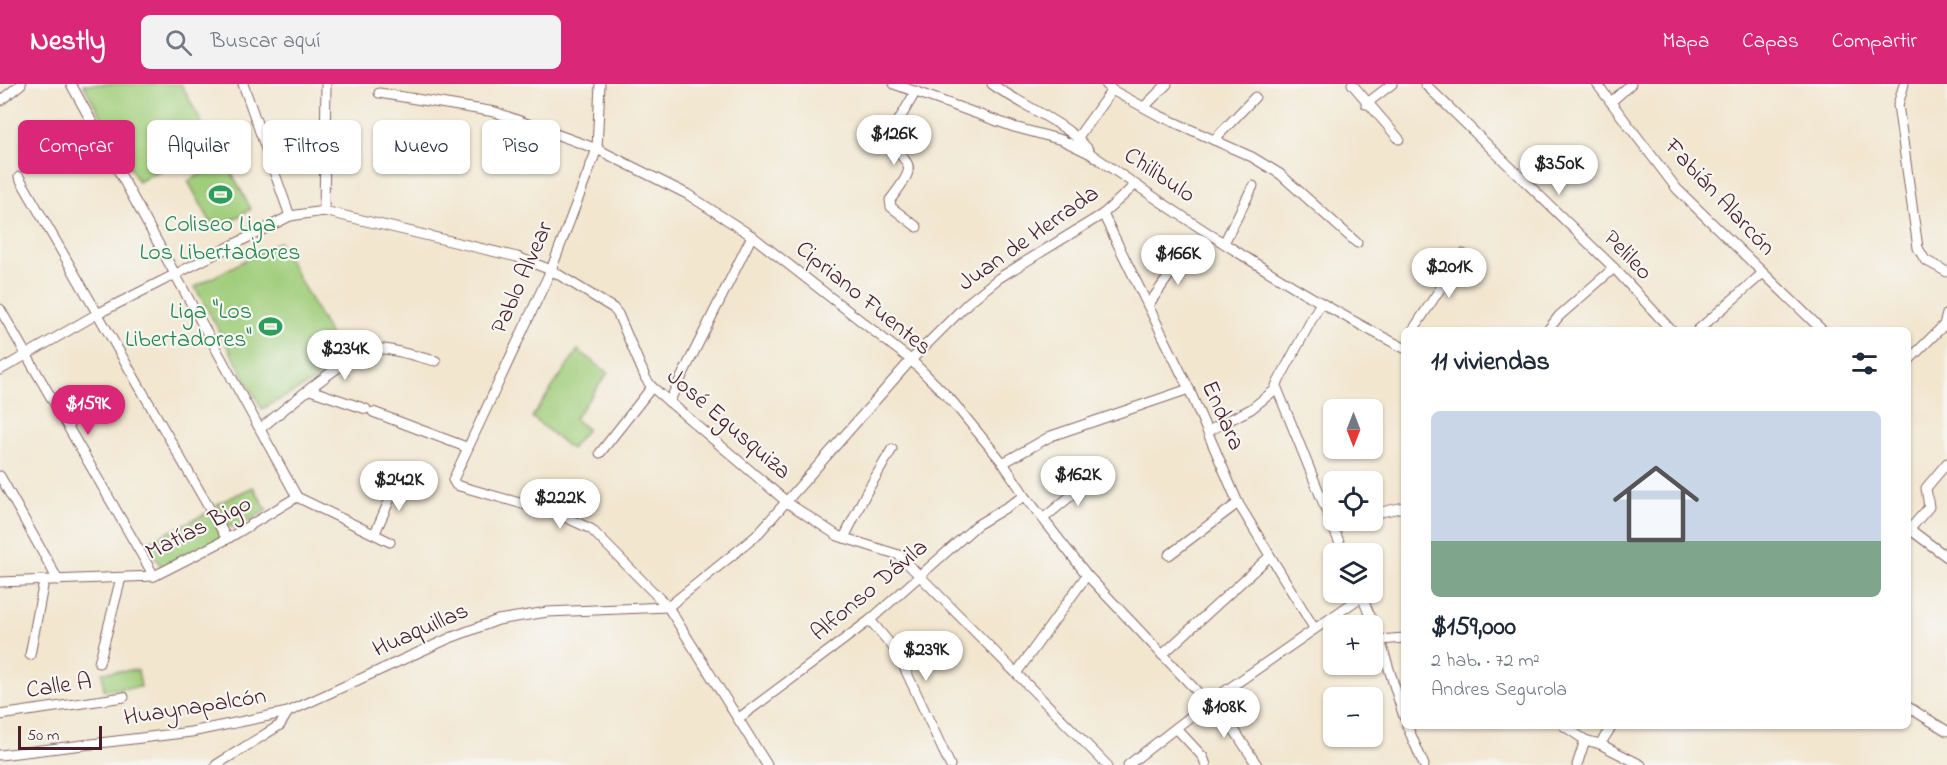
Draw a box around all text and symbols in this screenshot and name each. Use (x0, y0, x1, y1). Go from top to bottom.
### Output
search box (141, 15, 561, 69)
text: Nestly (30, 22, 105, 63)
icon: search (162, 26, 195, 59)
text: Buscar aquí (210, 26, 320, 58)
text: Mapa (1662, 27, 1709, 57)
text: Capas (1742, 27, 1799, 57)
text: Compartir (1832, 27, 1917, 57)
pin: $126K (852, 115, 936, 166)
chip: Comprar (18, 120, 135, 174)
chip: Alquilar (147, 120, 251, 174)
chip: Filtros (263, 120, 361, 174)
chip: Nuevo (373, 120, 470, 174)
chip: Piso (482, 120, 560, 174)
text: $126K (871, 120, 917, 149)
street label: Fabián Alarcón (1654, 131, 1783, 265)
street label: Chilibulo (1116, 139, 1202, 213)
pin: $350K (1517, 145, 1601, 196)
text: $350K (1534, 150, 1584, 179)
street label: Juan de Herrada (951, 177, 1107, 301)
sports icon: Coliseo Liga Los Libertadores (207, 182, 233, 208)
place label: Coliseo Liga Los Libertadores (139, 208, 301, 271)
street label: Pablo Alvear (483, 216, 564, 340)
street label: Pelileo (1594, 223, 1660, 289)
street label: Cipriano Fuentes (787, 233, 939, 365)
pin: $166K (1136, 235, 1220, 286)
text: $166K (1155, 240, 1201, 269)
pin: $201K (1407, 248, 1491, 299)
text: $201K (1426, 253, 1472, 282)
place label: Liga "Los Libertadores" (125, 295, 252, 358)
sports icon: Liga "Los Libertadores" (257, 313, 283, 339)
pin: $234K (303, 330, 387, 381)
text: $234K (321, 335, 369, 364)
text: 11 viviendas (1431, 344, 1550, 382)
icon: filters (1848, 347, 1881, 380)
street label: José Egusquiza (658, 361, 798, 489)
street label: Endara (1191, 375, 1253, 457)
pin: $159K (46, 385, 130, 436)
text: $159K (65, 390, 111, 419)
north arrow (1323, 399, 1383, 459)
map controls (1323, 399, 1383, 747)
icon: home (1602, 450, 1710, 558)
pin: $162K (1036, 456, 1120, 507)
pin: $242K (357, 461, 441, 512)
text: $162K (1055, 461, 1101, 490)
text: $242K (374, 466, 424, 495)
button: locate (1323, 471, 1383, 531)
pin: $222K (518, 479, 602, 530)
text: $222K (534, 484, 586, 513)
street label: Matías Bigo (140, 487, 258, 571)
street label: Alfonso Dávila (804, 531, 936, 651)
button: layers (1323, 543, 1383, 603)
street label: Huaquillas (367, 594, 475, 668)
text: $159,000 (1431, 609, 1516, 647)
button: + (1323, 615, 1383, 675)
pin: $239K (884, 631, 968, 682)
text: $239K (903, 636, 949, 665)
text: 2 hab. · 72 m² (1431, 647, 1540, 676)
street label: Calle A (24, 665, 94, 709)
text: Andres Segurola (1431, 676, 1567, 705)
street label: Huaynapalcón (121, 679, 269, 738)
button: − (1323, 687, 1383, 747)
pin: $108K (1182, 688, 1266, 739)
text: $108K (1202, 693, 1246, 722)
scale bar (18, 723, 102, 750)
text: 50 m (27, 724, 59, 748)

